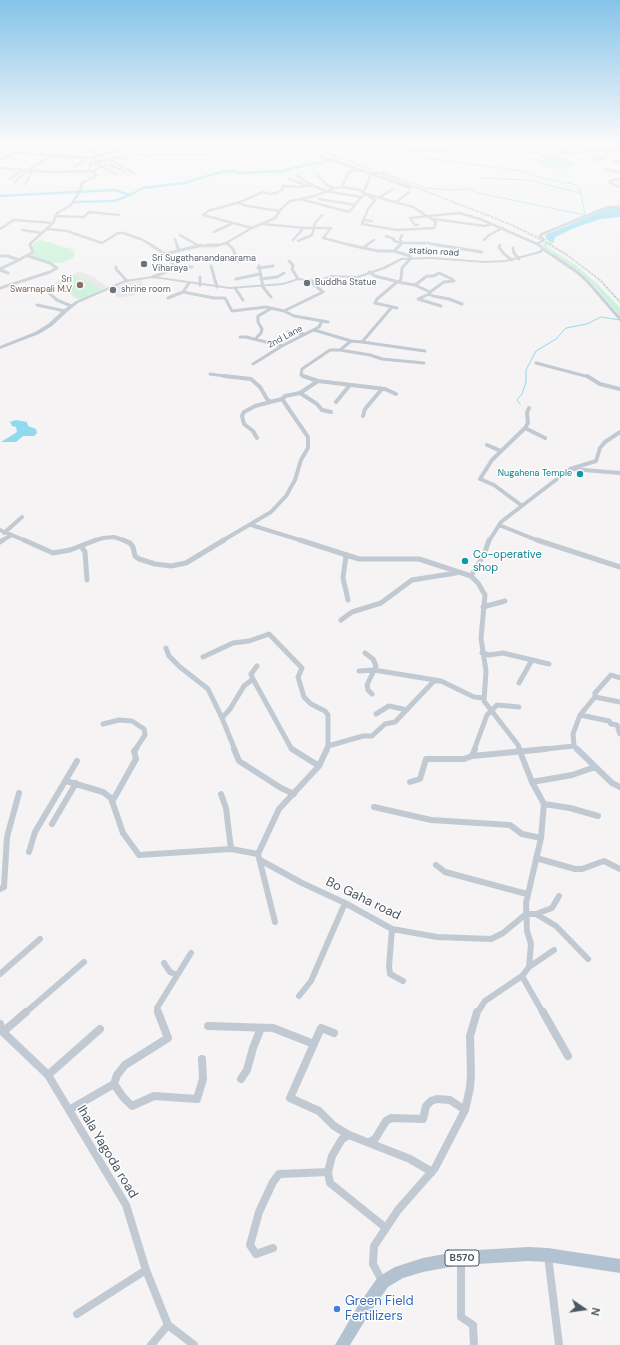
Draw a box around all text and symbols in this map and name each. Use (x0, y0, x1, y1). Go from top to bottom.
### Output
street label: station road (409, 245, 459, 259)
place label: Sri Sugathanandanarama Viharaya (152, 254, 256, 275)
marker: Sri Sugathanandanarama Viharaya (139, 259, 149, 269)
place label: Sri Swarnapali M.V (10, 275, 72, 296)
marker: Buddha Statue (302, 278, 312, 288)
place label: Buddha Statue (315, 278, 377, 288)
marker: Sri Swarnapali M.V (75, 280, 85, 290)
marker: shrine room (108, 285, 118, 295)
place label: shrine room (121, 285, 171, 295)
street label: 2nd Lane (266, 323, 304, 351)
place label: Nugahena Temple (498, 469, 572, 479)
marker: Nugahena Temple (575, 469, 585, 479)
place label: Co-operative shop (473, 548, 542, 574)
marker: Co-operative shop (460, 556, 470, 566)
street label: Bo Gaha road (323, 874, 403, 924)
street label: Ihala Yagoda road (73, 1103, 141, 1201)
road number: B570 (445, 1250, 479, 1266)
north arrow (564, 1289, 604, 1329)
place label: Green Field Fertilizers (345, 1294, 414, 1325)
marker: Green Field Fertilizers (332, 1304, 342, 1314)
text: N (588, 1306, 603, 1317)

